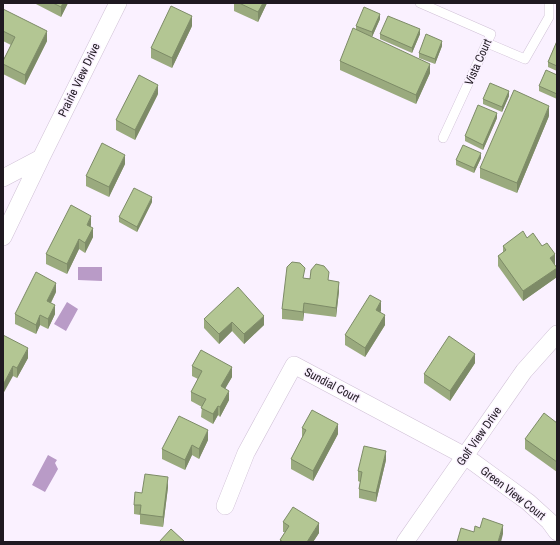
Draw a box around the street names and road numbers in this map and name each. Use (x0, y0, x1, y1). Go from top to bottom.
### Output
street label: Vista Court (461, 36, 495, 88)
street label: Prairie View Drive (54, 40, 104, 120)
street label: Sundial Court (302, 364, 363, 406)
street label: Golf View Drive (453, 403, 505, 469)
street label: Green View Court (477, 463, 549, 524)

